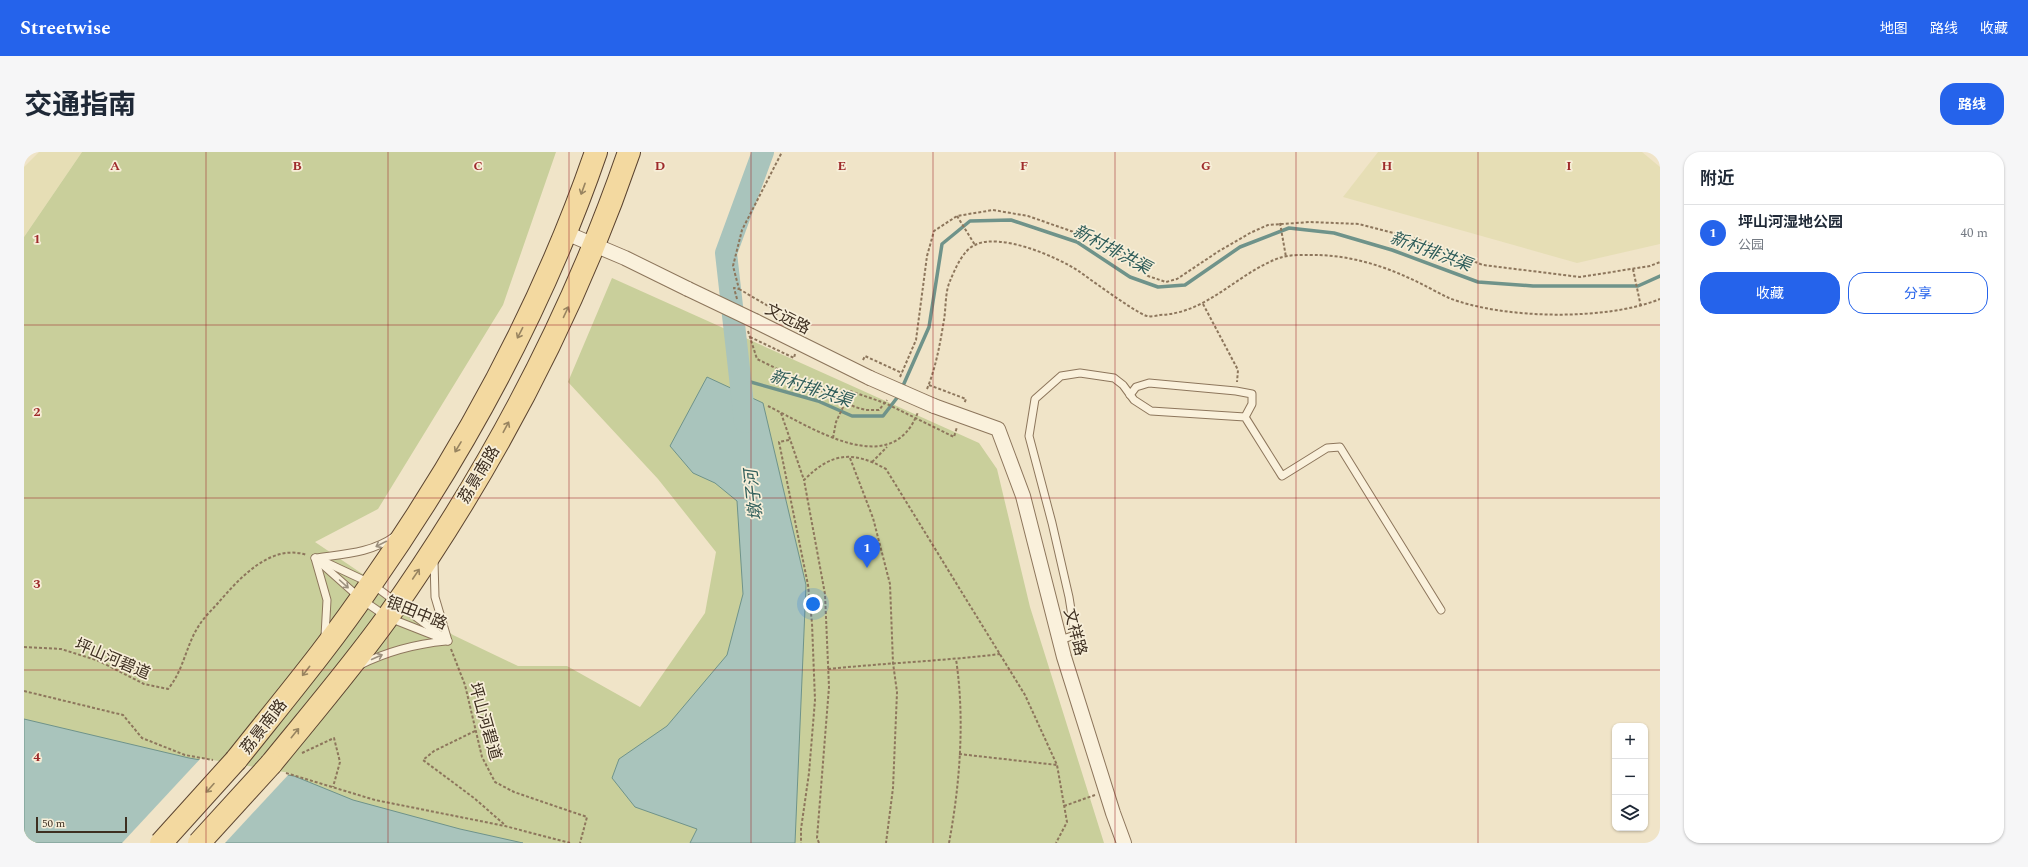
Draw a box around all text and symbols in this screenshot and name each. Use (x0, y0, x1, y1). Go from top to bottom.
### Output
text: Streetwise (20, 14, 111, 43)
text: 地图 (1880, 18, 1908, 39)
text: 路线 (1930, 18, 1958, 39)
text: 收藏 (1980, 18, 2008, 39)
button: 路线 (1940, 83, 2004, 125)
text: 交通指南 (24, 84, 136, 127)
text: A (110, 156, 120, 176)
text: B (292, 156, 302, 176)
text: C (473, 156, 483, 176)
text: D (655, 156, 665, 176)
text: E (838, 156, 847, 176)
text: F (1020, 156, 1028, 176)
text: G (1201, 156, 1211, 176)
text: H (1382, 156, 1393, 176)
text: I (1566, 156, 1572, 176)
text: 附近 (1700, 166, 1734, 192)
one-way arrow (579, 182, 587, 194)
text: 坪山河湿地公园 (1738, 211, 1843, 234)
water label: 新村排洪渠 (1068, 218, 1158, 283)
text: 1 (1709, 223, 1717, 243)
text: 40 m (1961, 223, 1988, 243)
water label: 新村排洪渠 (1386, 225, 1478, 280)
text: 1 (33, 229, 41, 249)
text: 公园 (1738, 235, 1764, 255)
button: 收藏 (1700, 272, 1840, 314)
button: 分享 (1848, 272, 1988, 314)
street label: 文远路 (761, 297, 814, 340)
one-way arrow (563, 306, 570, 318)
one-way arrow (515, 327, 523, 339)
water label: 新村排洪渠 (766, 363, 858, 415)
text: 2 (33, 402, 41, 422)
one-way arrow (503, 422, 510, 434)
street label: 荔景南路 (452, 441, 506, 508)
one-way arrow (453, 441, 461, 453)
water label: 墩子河 (738, 465, 770, 522)
pin: 1 (854, 535, 880, 568)
one-way arrow (375, 541, 387, 548)
one-way arrow (412, 568, 420, 580)
text: 3 (33, 574, 41, 594)
one-way arrow (339, 579, 349, 589)
street label: 银田中路 (382, 590, 451, 636)
your location (803, 594, 823, 614)
street label: 文祥路 (1057, 606, 1093, 659)
street label: 坪山河碧道 (71, 632, 154, 686)
one-way arrow (371, 653, 383, 660)
one-way arrow (302, 665, 310, 676)
street label: 坪山河碧道 (462, 680, 508, 763)
street label: 荔景南路 (235, 694, 293, 759)
map controls (1612, 723, 1648, 831)
button: + (1612, 723, 1648, 759)
one-way arrow (291, 728, 300, 739)
text: 4 (33, 747, 41, 767)
button: − (1612, 759, 1648, 795)
one-way arrow (206, 783, 215, 793)
button: layers (1612, 795, 1648, 831)
scale bar (36, 815, 127, 834)
text: 50 m (42, 815, 65, 832)

